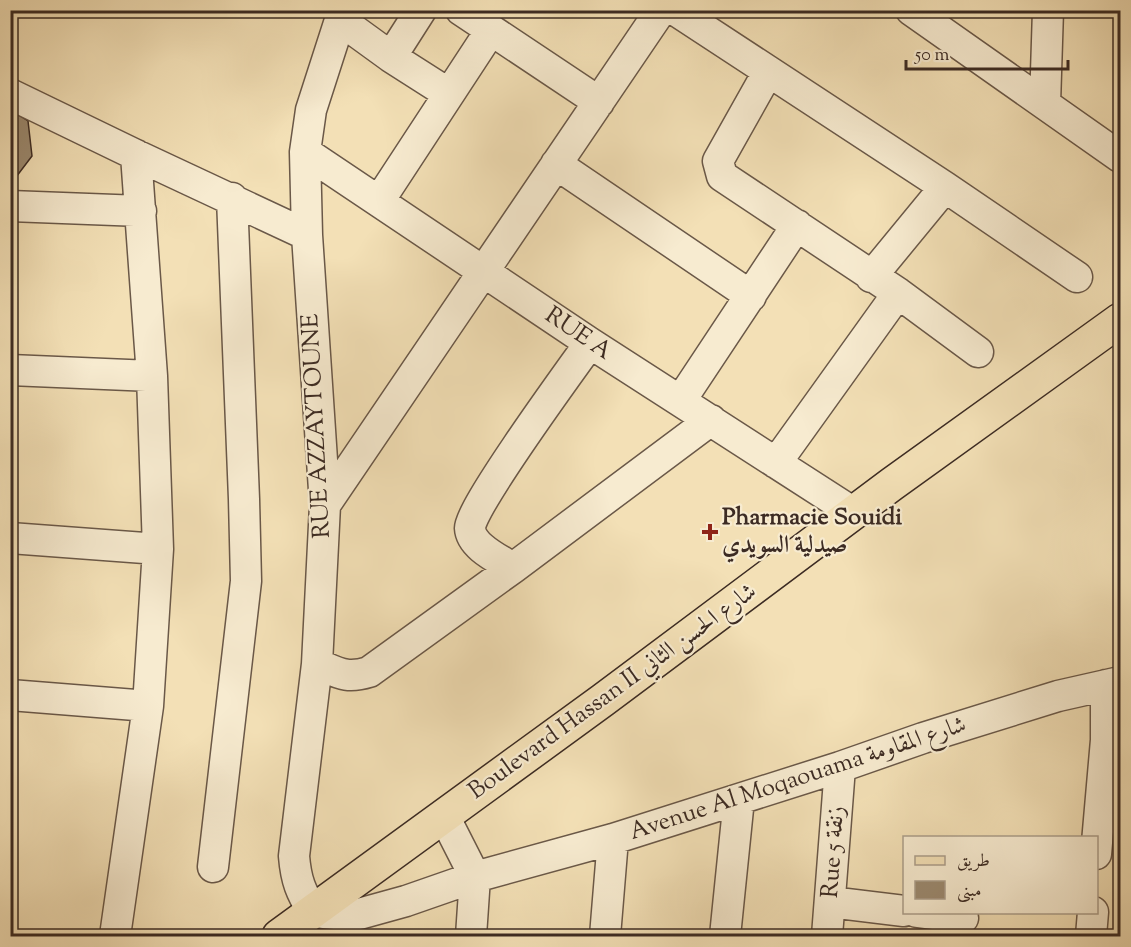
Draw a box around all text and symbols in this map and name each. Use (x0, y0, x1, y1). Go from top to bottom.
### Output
scale bar (906, 33, 1068, 71)
text: 50 m (914, 43, 950, 69)
street label: RUE A (538, 299, 619, 369)
street label: RUE AZZAYTOUNE (294, 312, 340, 539)
place label: Pharmacie Souidi صيدلية السويدي (722, 501, 902, 563)
marker: Pharmacie Souidi صيدلية السويدي (703, 525, 717, 539)
street label: Boulevard Hassan II شارع الحسن الثاني (462, 576, 765, 809)
street label: Avenue Al Moqaouama شارع المقاومة (625, 708, 971, 851)
street label: Rue 5 زنقة (814, 805, 854, 899)
legend (903, 836, 1098, 914)
text: طريق (957, 849, 990, 875)
text: مبنى (957, 879, 982, 905)

